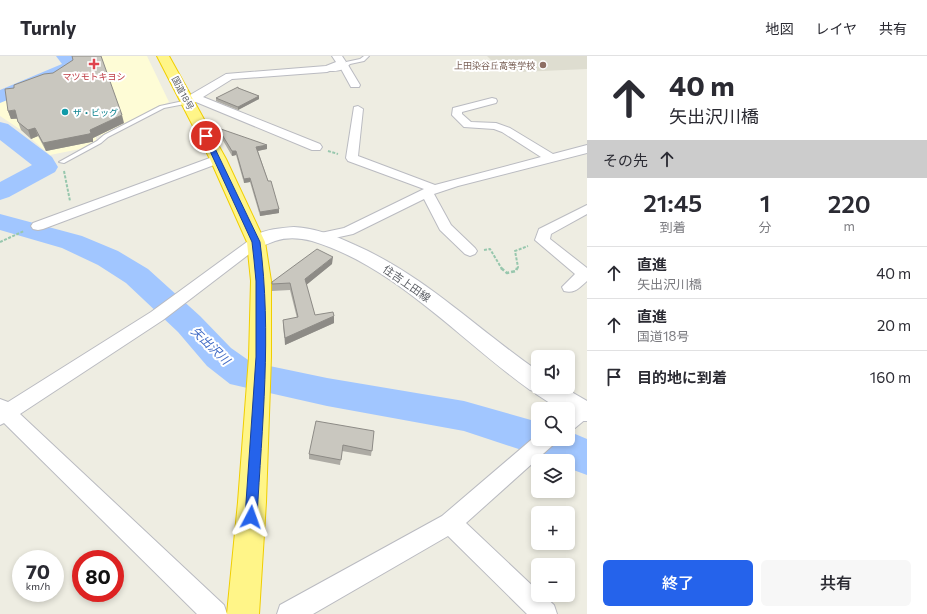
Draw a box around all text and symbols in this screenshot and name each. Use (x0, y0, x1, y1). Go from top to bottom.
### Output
text: Turnly (20, 16, 76, 39)
text: 地図 (765, 20, 793, 37)
text: レイヤ (815, 20, 857, 37)
text: 共有 (879, 20, 907, 37)
marker: マツモトキヨシ (89, 59, 99, 69)
place label: 上田染谷丘高等学校 (454, 60, 535, 71)
marker: 上田染谷丘高等学校 (538, 60, 548, 70)
text: 40 m (669, 68, 735, 102)
place label: マツモトキヨシ (62, 71, 126, 82)
icon: ahead (603, 72, 655, 124)
street label: 国道18号 (170, 74, 196, 112)
text: 矢出沢川橋 (669, 105, 759, 127)
marker: ザ・ビッグ (60, 107, 70, 117)
place label: ザ・ビッグ (73, 107, 118, 118)
pin (189, 119, 223, 153)
icon: arrive (195, 125, 217, 147)
icon: ahead (656, 148, 678, 170)
text: その先 (603, 151, 648, 169)
text: 21:45 (643, 188, 702, 217)
text: 1 (760, 188, 770, 217)
text: 220 (828, 189, 871, 218)
text: m (844, 218, 855, 234)
text: 到着 (660, 219, 686, 235)
text: 分 (759, 219, 772, 235)
text: 直進 (637, 255, 667, 273)
street label: 住吉上田線 (381, 262, 433, 304)
icon: ahead (603, 262, 625, 284)
text: 40 m (876, 264, 911, 282)
text: 矢出沢川橋 (637, 276, 702, 292)
text: 直進 (637, 307, 667, 325)
icon: ahead (603, 314, 625, 336)
text: 20 m (877, 316, 911, 334)
water label: 矢出沢川 (189, 323, 235, 368)
text: 国道18号 (637, 328, 689, 344)
map controls (531, 350, 575, 602)
button: sound (531, 350, 575, 394)
icon: arrive (603, 366, 625, 388)
text: 目的地に到着 (637, 368, 727, 386)
text: 160 m (870, 368, 911, 386)
button: search (531, 402, 575, 446)
button: layers (531, 454, 575, 498)
position arrow (230, 496, 272, 538)
button: + (531, 506, 575, 550)
speed limit sign: 80 (72, 550, 124, 602)
button: − (531, 558, 575, 602)
text: 70 (26, 559, 50, 583)
button: 終了 (603, 560, 753, 606)
button: 共有 (761, 560, 911, 606)
text: km/h (26, 580, 50, 592)

